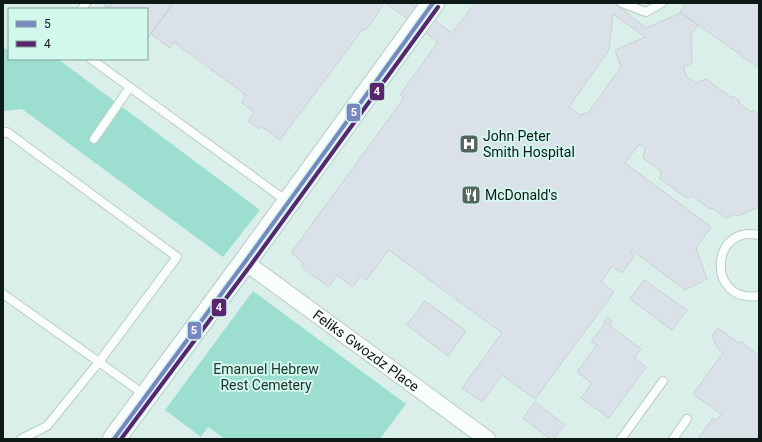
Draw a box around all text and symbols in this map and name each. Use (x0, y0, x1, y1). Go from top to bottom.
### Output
legend (8, 8, 148, 60)
text: 5 (44, 17, 51, 31)
text: 4 (44, 37, 51, 51)
line badge: 4 (369, 82, 385, 101)
text: 4 (374, 85, 381, 98)
line badge: 5 (346, 103, 361, 122)
text: 5 (351, 106, 357, 119)
place label: John Peter Smith Hospital (483, 128, 575, 160)
hospital icon: John Peter Smith Hospital (458, 133, 480, 155)
restaurant icon: McDonald's (460, 184, 482, 206)
place label: McDonald's (485, 187, 558, 203)
line badge: 4 (211, 298, 227, 317)
text: 4 (216, 301, 223, 314)
street label: Feliks Gwozdz Place (310, 306, 422, 395)
line badge: 5 (187, 321, 202, 340)
text: 5 (191, 324, 197, 337)
park label: Emanuel Hebrew Rest Cemetery (213, 361, 319, 393)

